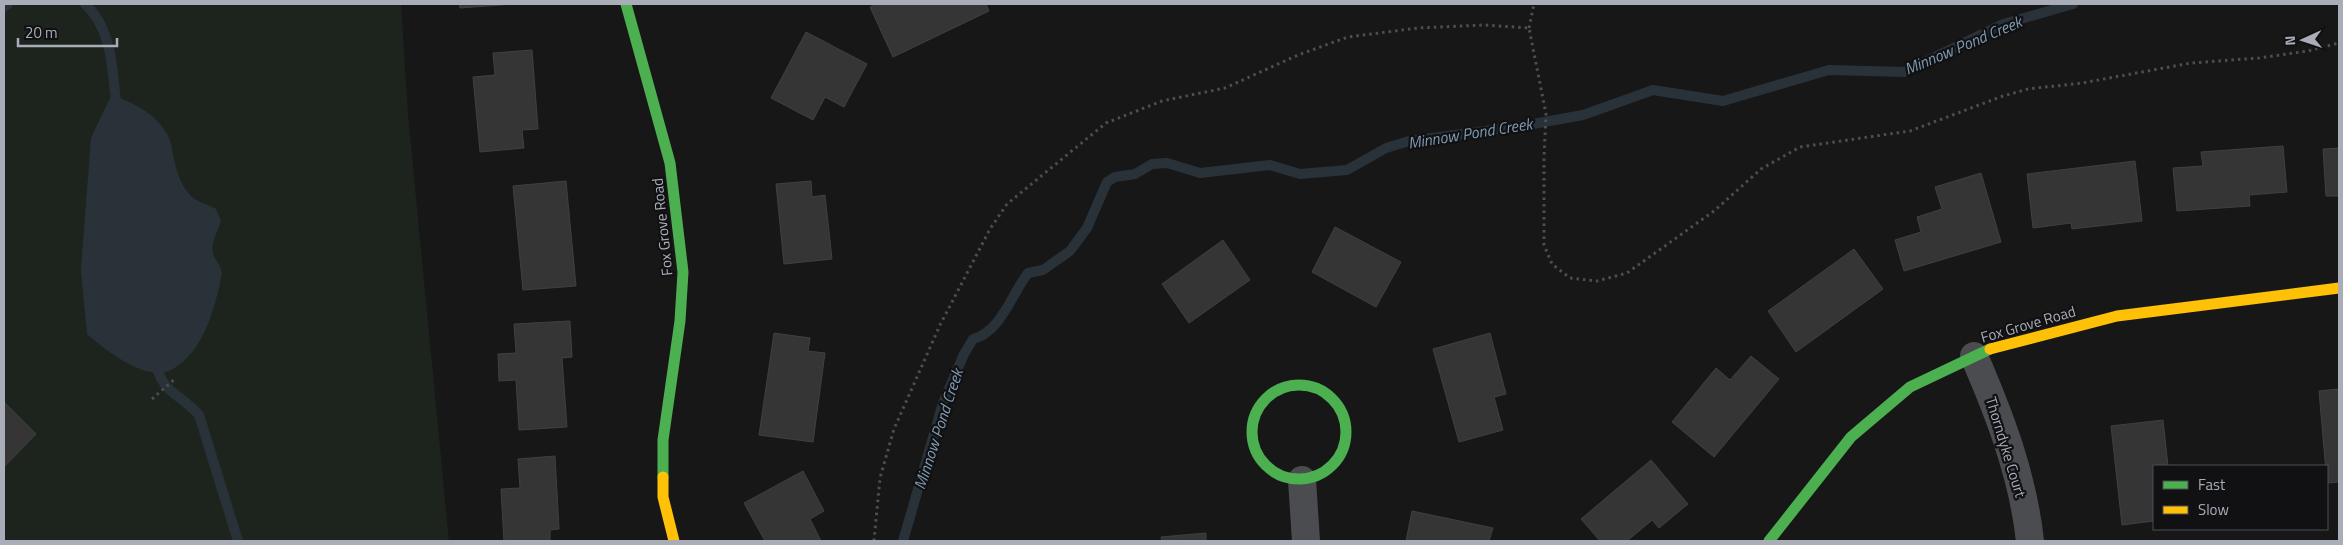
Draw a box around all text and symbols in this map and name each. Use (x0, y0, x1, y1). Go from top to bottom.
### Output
water label: Minnow Pond Creek (1900, 9, 2027, 81)
scale bar (18, 15, 116, 47)
north arrow (2278, 15, 2328, 65)
text: 20 m (25, 21, 58, 44)
text: N (2279, 35, 2300, 46)
water label: Minnow Pond Creek (1406, 111, 1536, 155)
street label: Fox Grove Road (645, 177, 679, 277)
street label: Fox Grove Road (1978, 299, 2078, 349)
water label: Minnow Pond Creek (907, 364, 969, 492)
street label: Thorndyke Court (1980, 394, 2032, 501)
legend (2153, 465, 2328, 530)
text: Fast (2198, 473, 2226, 496)
text: Slow (2198, 498, 2229, 521)

